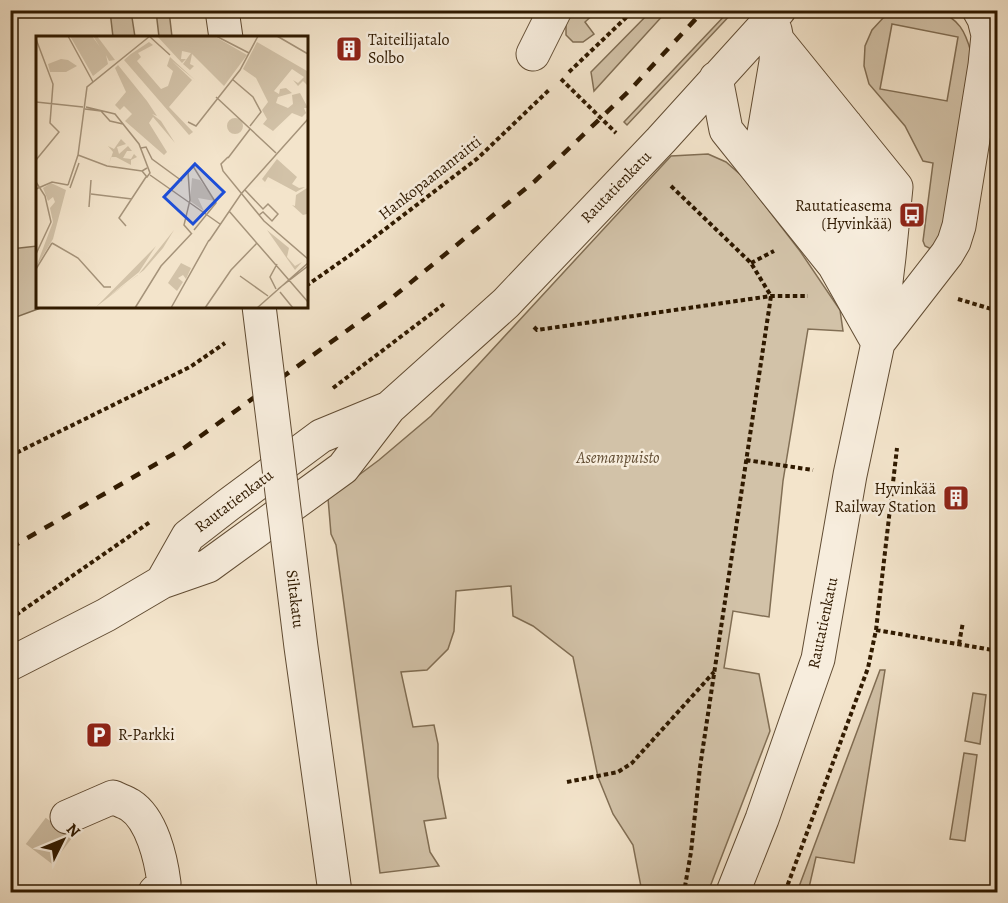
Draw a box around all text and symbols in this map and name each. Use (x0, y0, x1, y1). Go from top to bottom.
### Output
place label: Taiteilijatalo Solbo (368, 29, 449, 69)
building icon: Taiteilijatalo Solbo (334, 34, 364, 64)
inset map (36, 36, 308, 308)
street label: Hankopaananraitti (374, 131, 486, 225)
street label: Rautatienkatu (576, 146, 656, 228)
place label: Rautatieasema (Hyvinkää) (795, 195, 893, 235)
bus stop icon: Rautatieasema (Hyvinkää) (897, 200, 927, 230)
park label: Asemanpuisto (576, 447, 659, 469)
street label: Rautatienkatu (190, 464, 278, 538)
place label: Hyvinkää Railway Station (834, 478, 937, 518)
building icon: Hyvinkää Railway Station (941, 483, 971, 513)
street label: Siltakatu (281, 569, 310, 630)
street label: Rautatienkatu (803, 575, 844, 671)
parking icon: R-Parkki (84, 720, 114, 750)
place label: R-Parkki (118, 724, 175, 746)
north arrow (33, 810, 93, 870)
text: N (61, 819, 85, 842)

